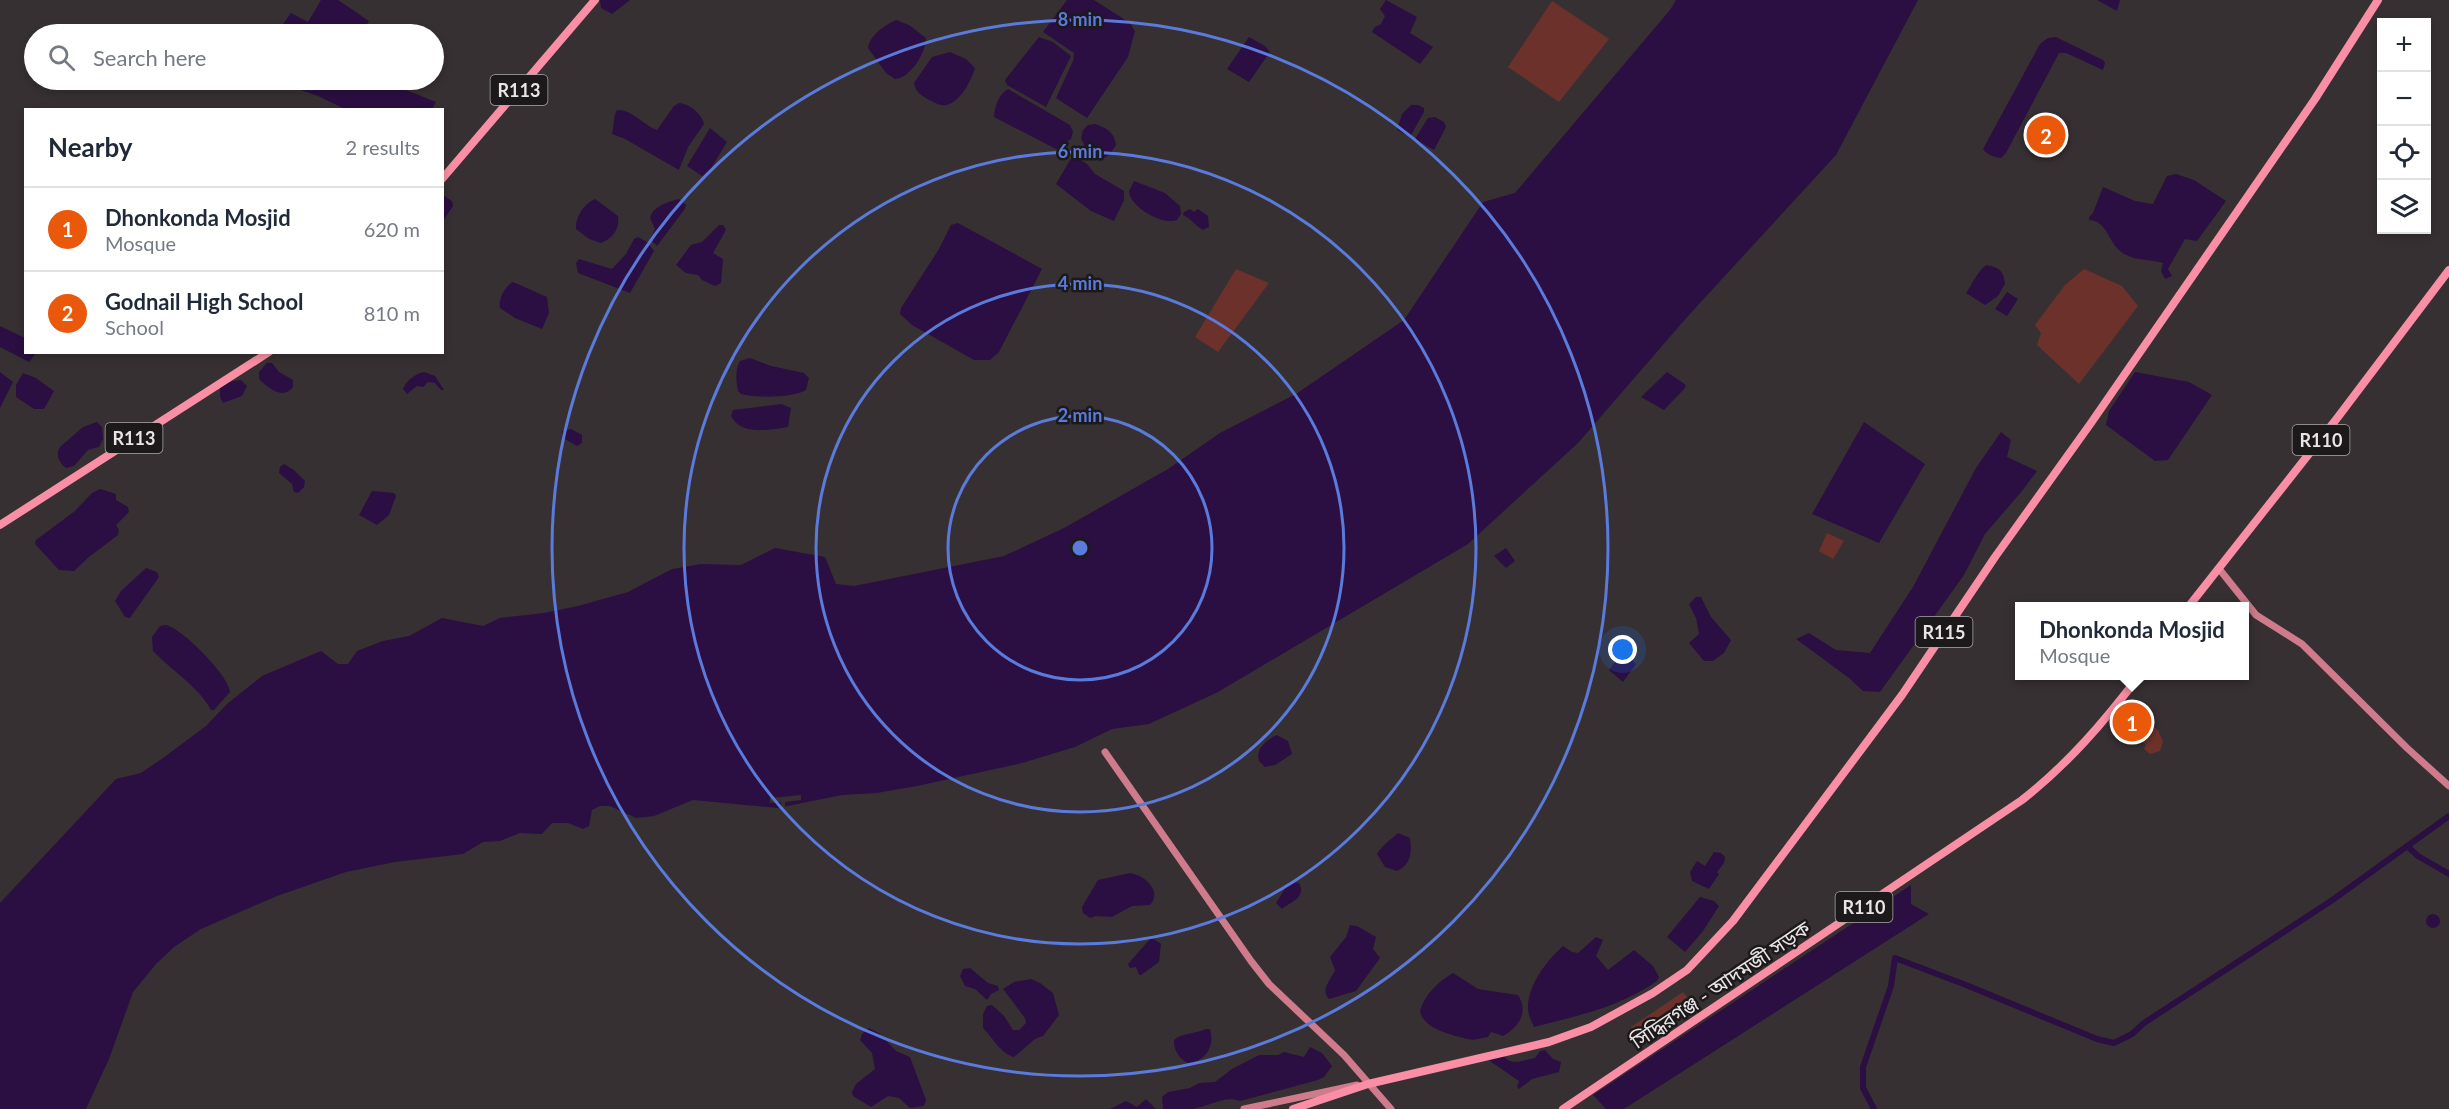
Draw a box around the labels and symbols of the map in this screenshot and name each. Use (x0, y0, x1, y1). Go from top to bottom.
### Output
text: 8 min (1058, 8, 1102, 30)
road number: R113 (490, 75, 548, 105)
pin: 2 (2026, 112, 2066, 158)
text: 6 min (1058, 140, 1102, 162)
text: 4 min (1058, 272, 1102, 294)
text: 2 min (1058, 404, 1102, 426)
road number: R113 (106, 423, 162, 453)
road number: R110 (2292, 425, 2350, 455)
centre of rings (1070, 538, 1090, 558)
road number: R115 (1916, 617, 1972, 647)
your location (1608, 635, 1637, 664)
pin: 1 (2112, 700, 2152, 744)
road number: R110 (1836, 892, 1892, 922)
street label: সিদ্ধিরগঞ্জ - আদমজী সড়ক (1625, 915, 1815, 1053)

